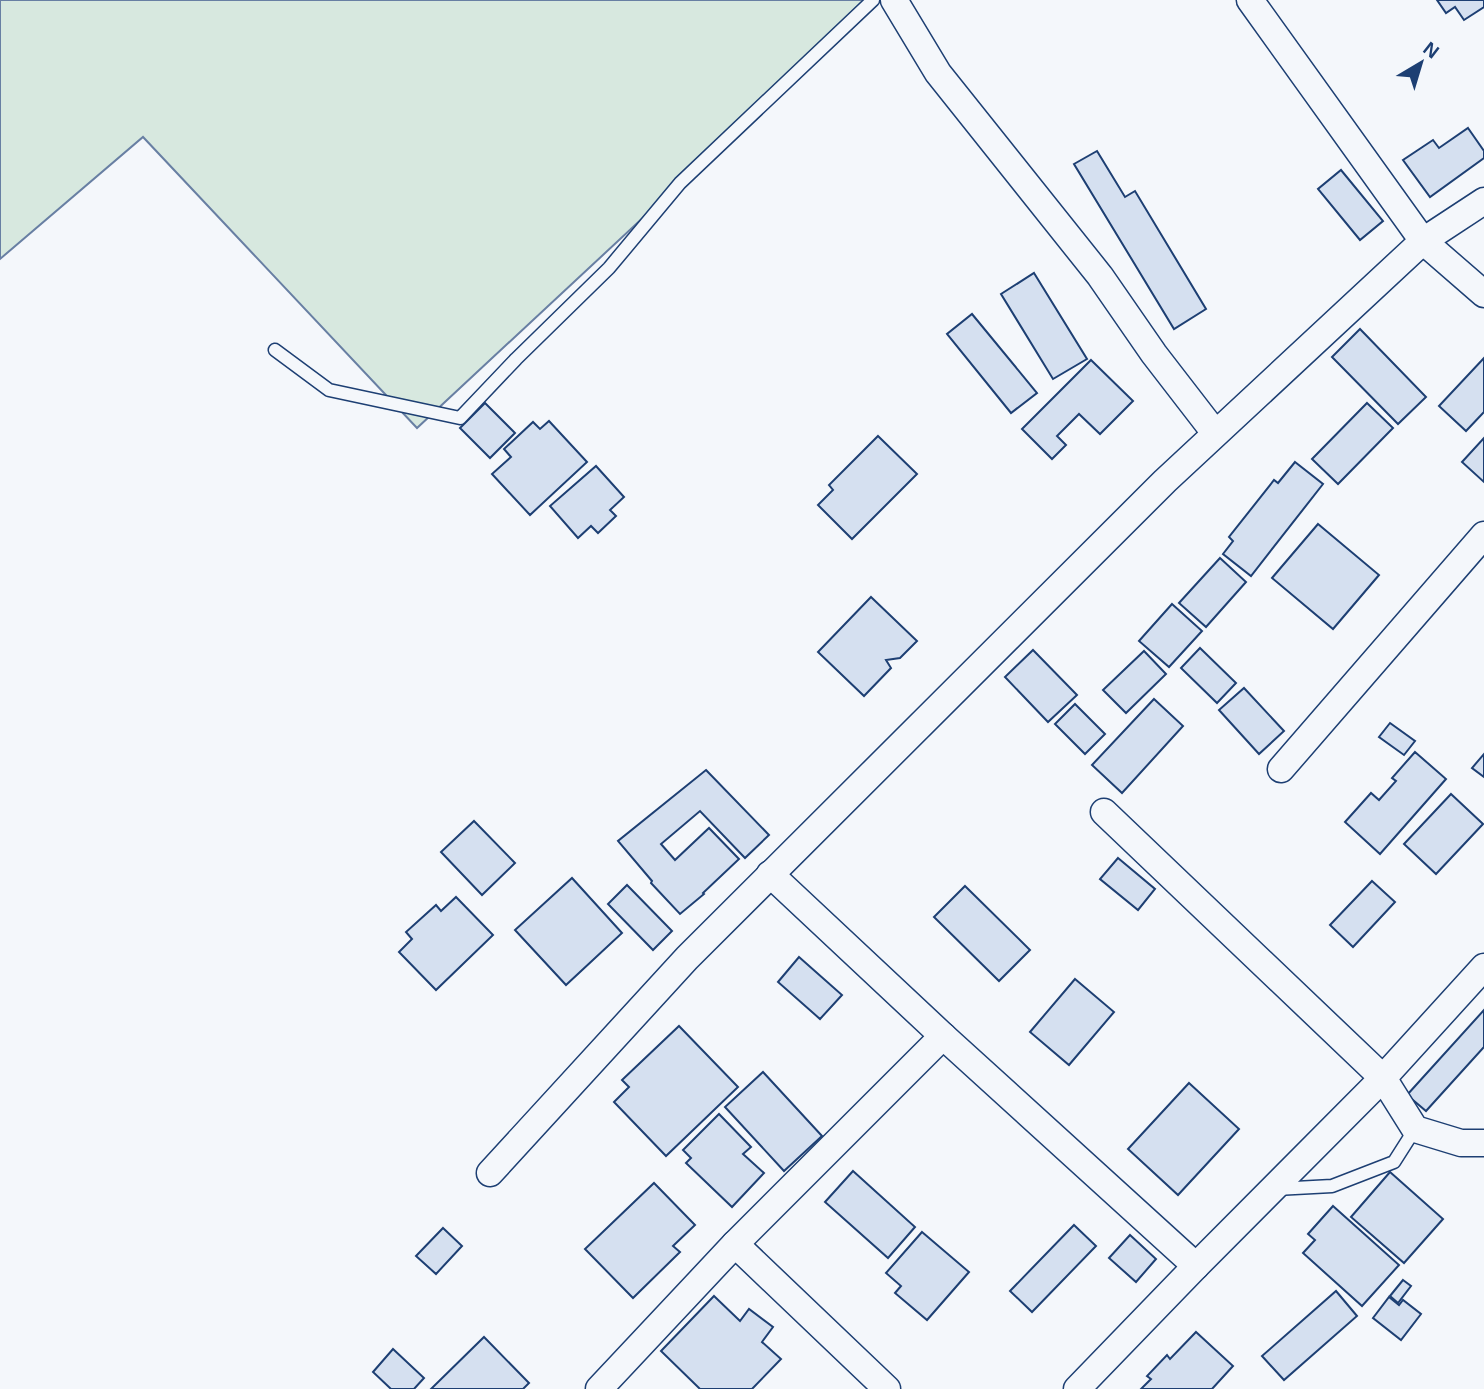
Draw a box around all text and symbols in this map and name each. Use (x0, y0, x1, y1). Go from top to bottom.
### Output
north arrow (1386, 28, 1456, 98)
text: N (1419, 37, 1443, 62)

